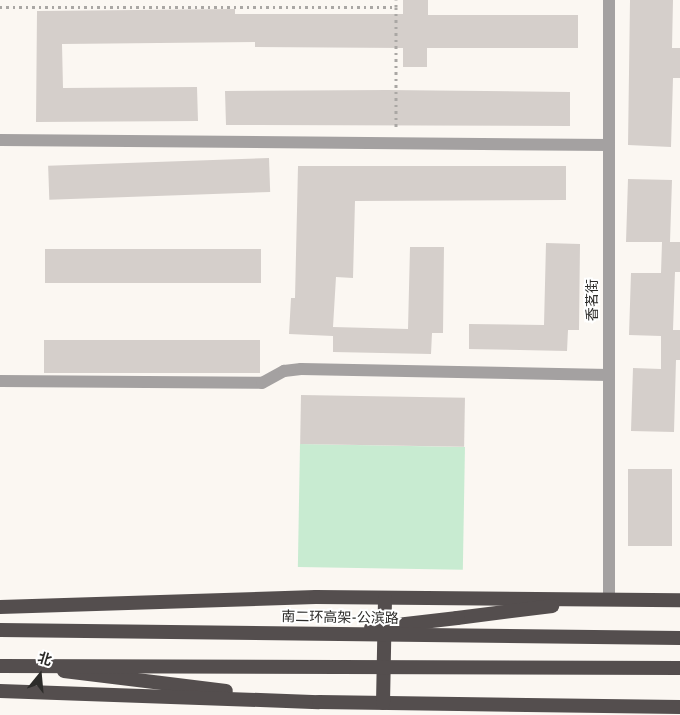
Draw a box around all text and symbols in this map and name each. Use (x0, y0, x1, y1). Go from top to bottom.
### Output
street label: 香茗街 (586, 279, 602, 321)
street label: 南二环高架-公滨路 (281, 610, 399, 628)
north arrow (15, 650, 65, 700)
text: 北 (35, 650, 54, 670)

